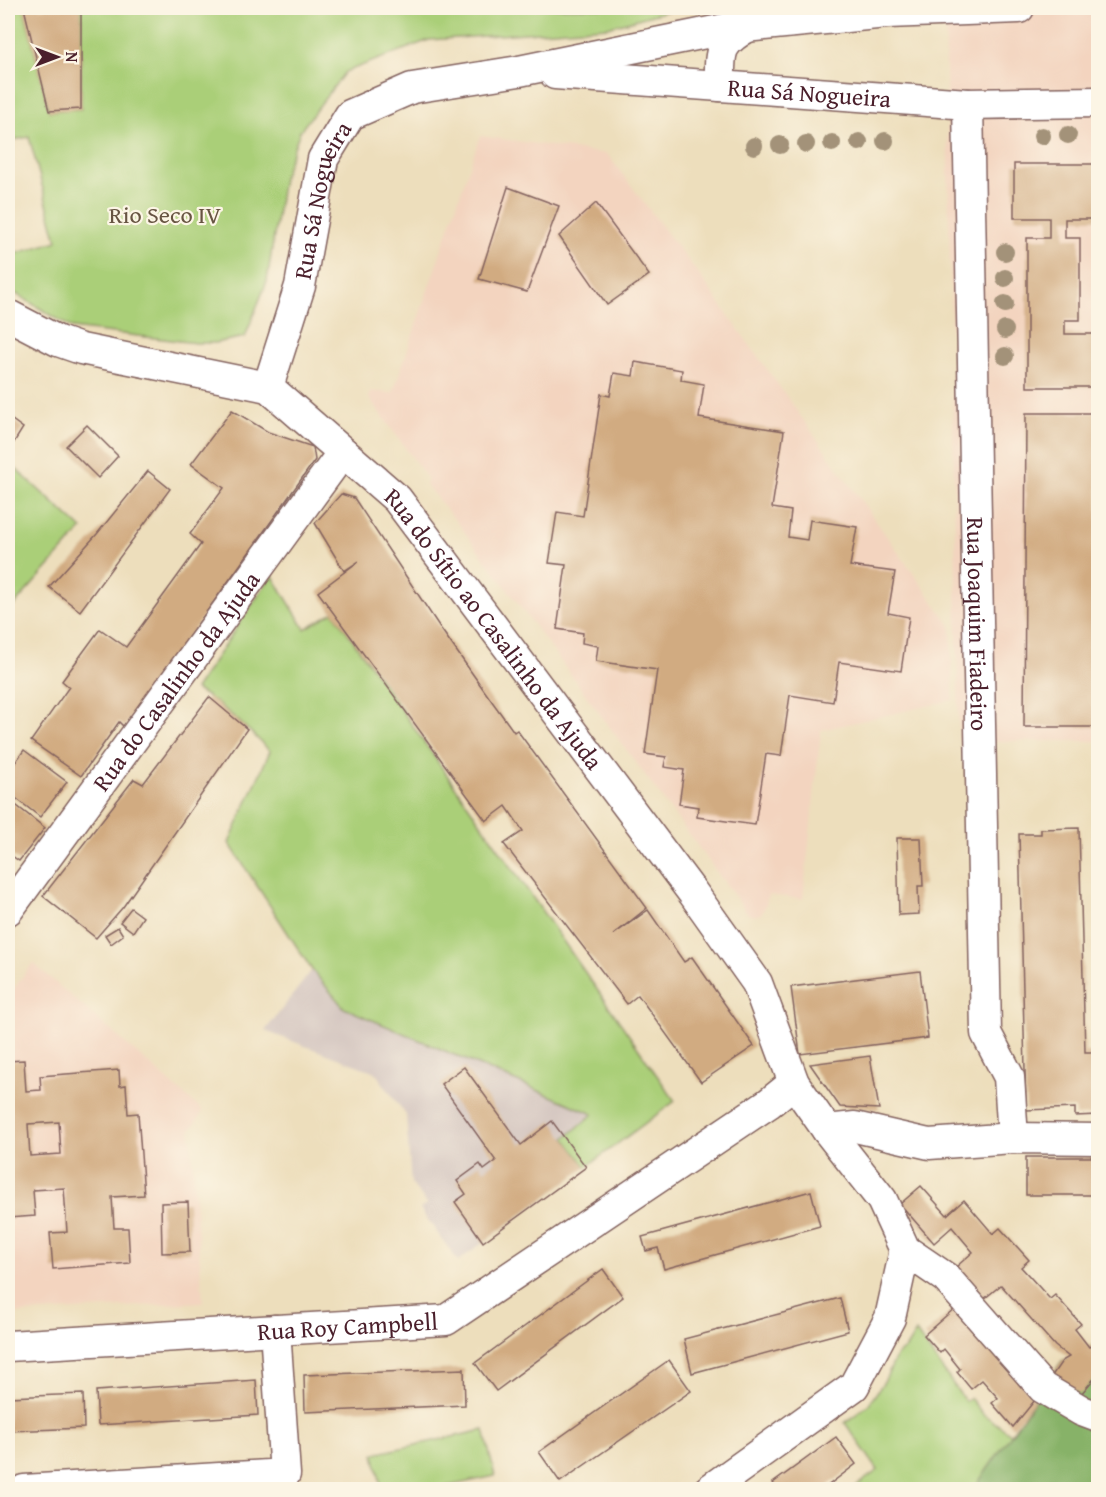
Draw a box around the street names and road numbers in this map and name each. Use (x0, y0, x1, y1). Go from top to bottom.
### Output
street label: Rua Sá Nogueira (726, 69, 893, 116)
street label: Rua Sá Nogueira (284, 114, 360, 282)
street label: Rua do Sítio ao Casalinho da Ajuda (377, 479, 612, 777)
street label: Rua Joaquim Fiadeiro (959, 516, 998, 731)
street label: Rua do Casalinho da Ajuda (83, 563, 268, 798)
street label: Rua Roy Campbell (256, 1303, 439, 1349)

